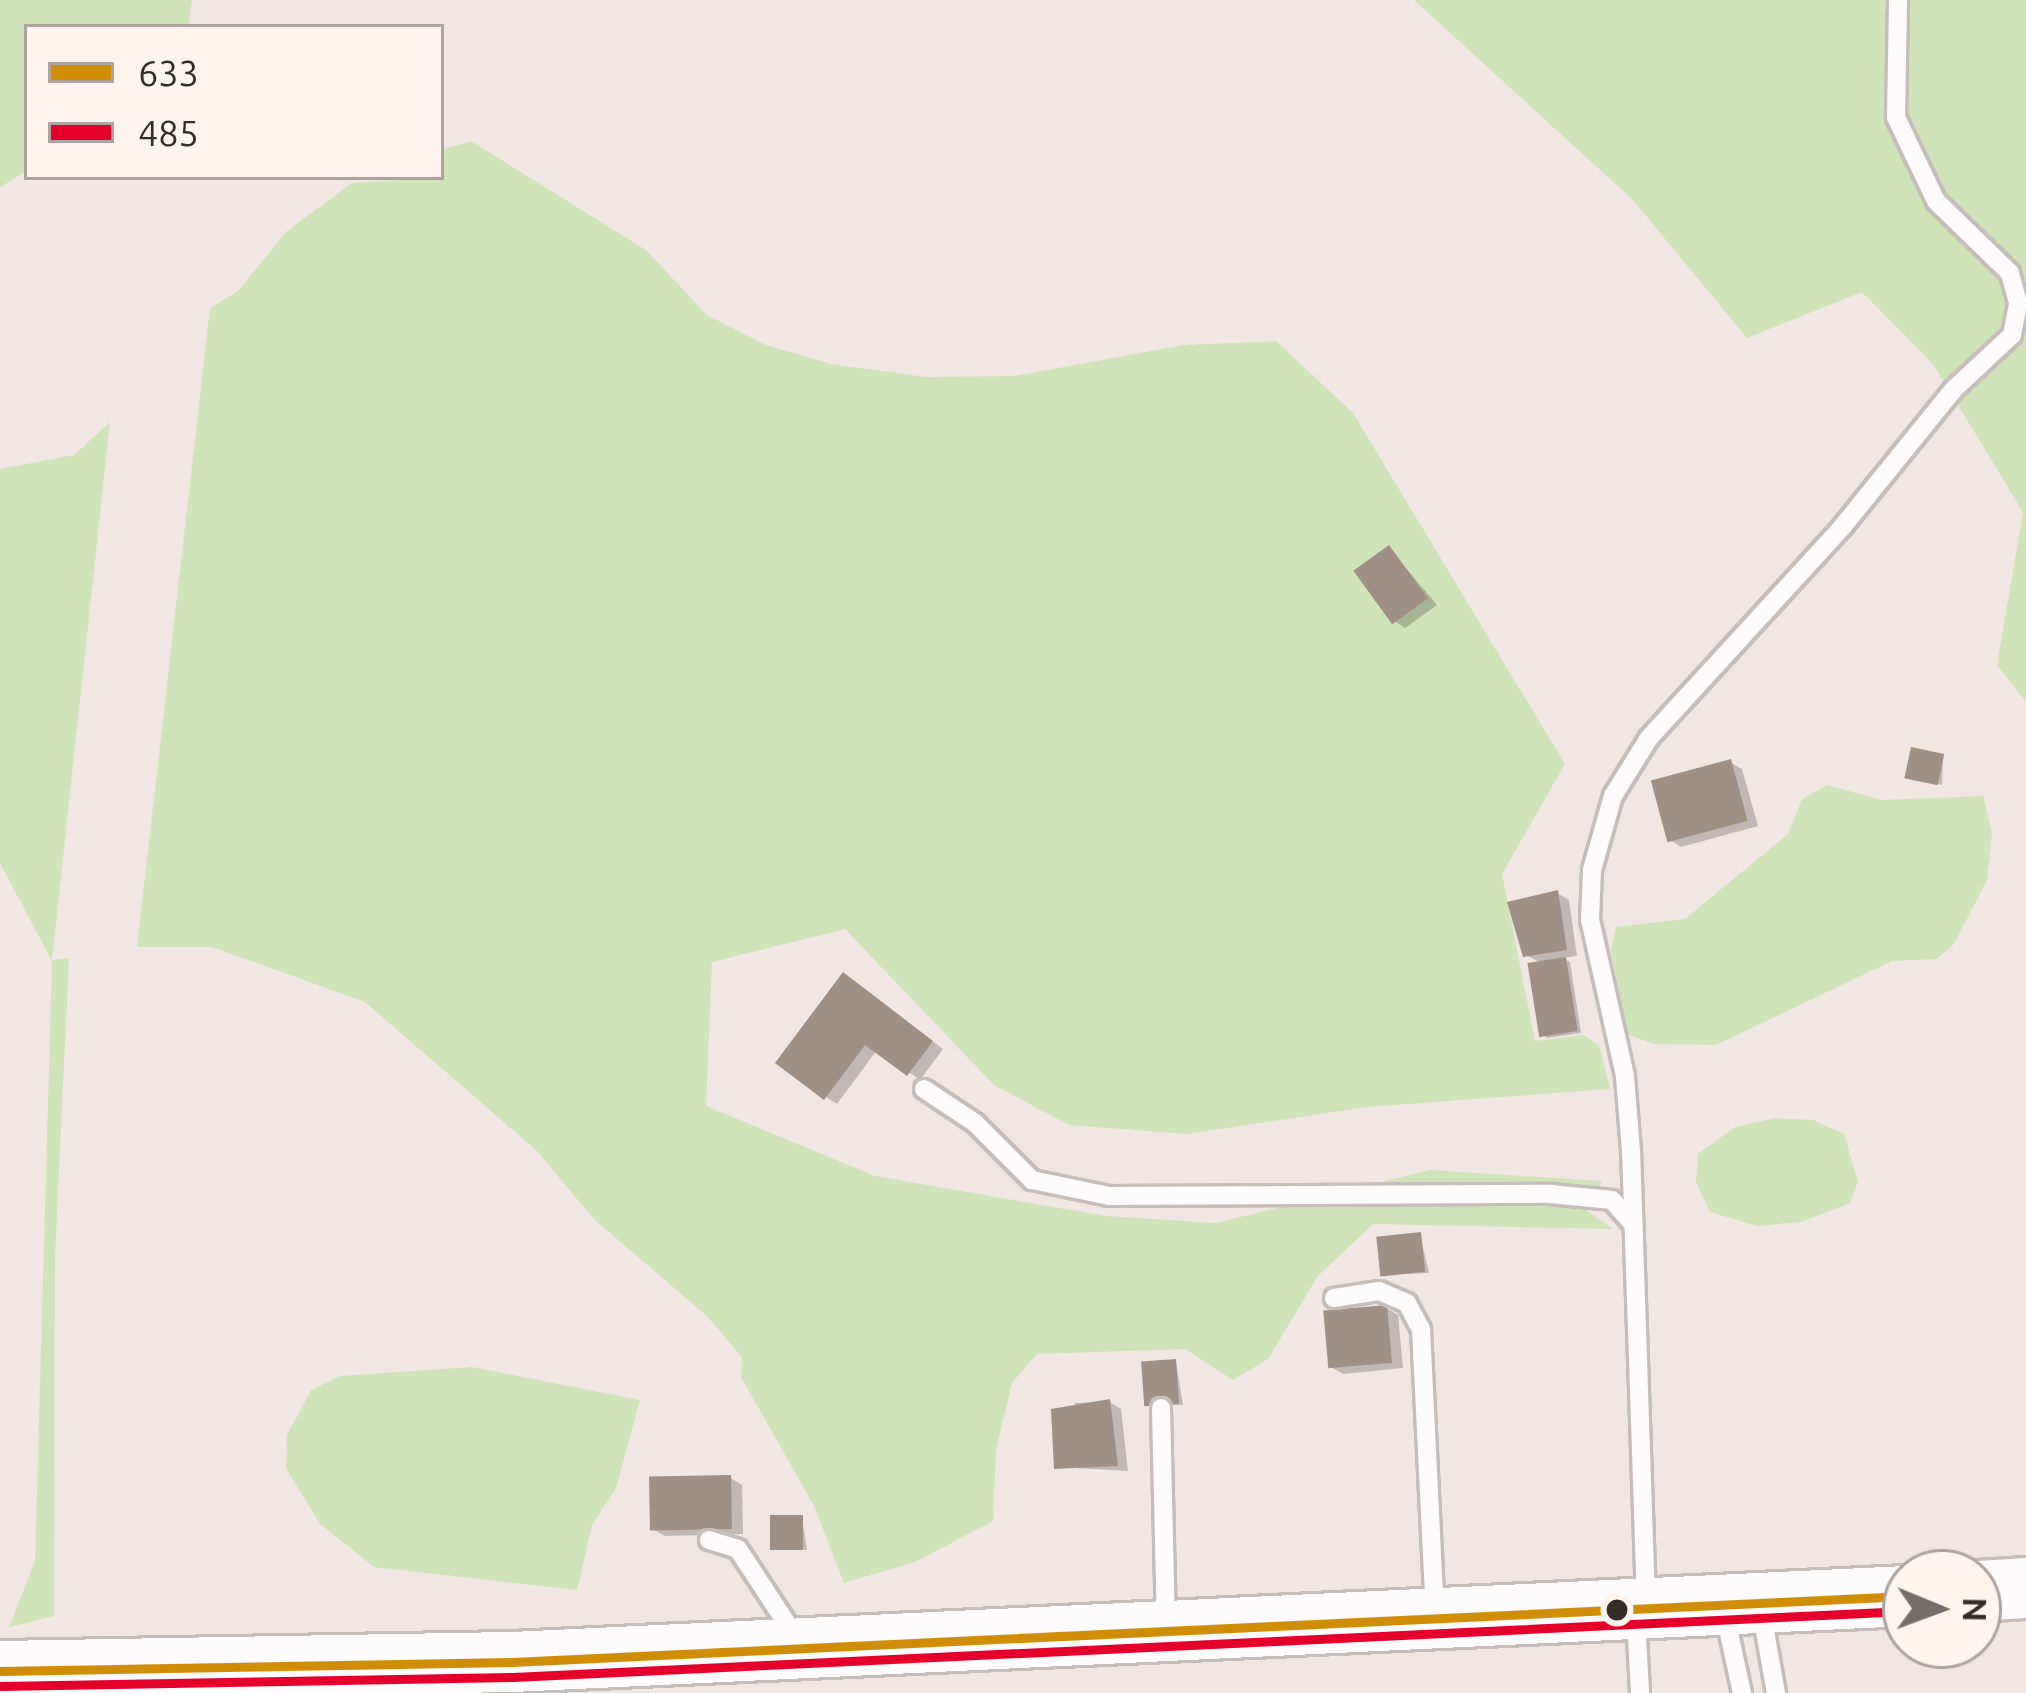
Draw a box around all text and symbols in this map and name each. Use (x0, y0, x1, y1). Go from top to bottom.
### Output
legend (24, 24, 444, 180)
text: 633 (138, 52, 199, 93)
text: 485 (138, 112, 199, 153)
north arrow (1882, 1549, 2002, 1669)
text: N (1957, 1597, 1994, 1622)
unlabelled marker (1606, 1599, 1628, 1621)

